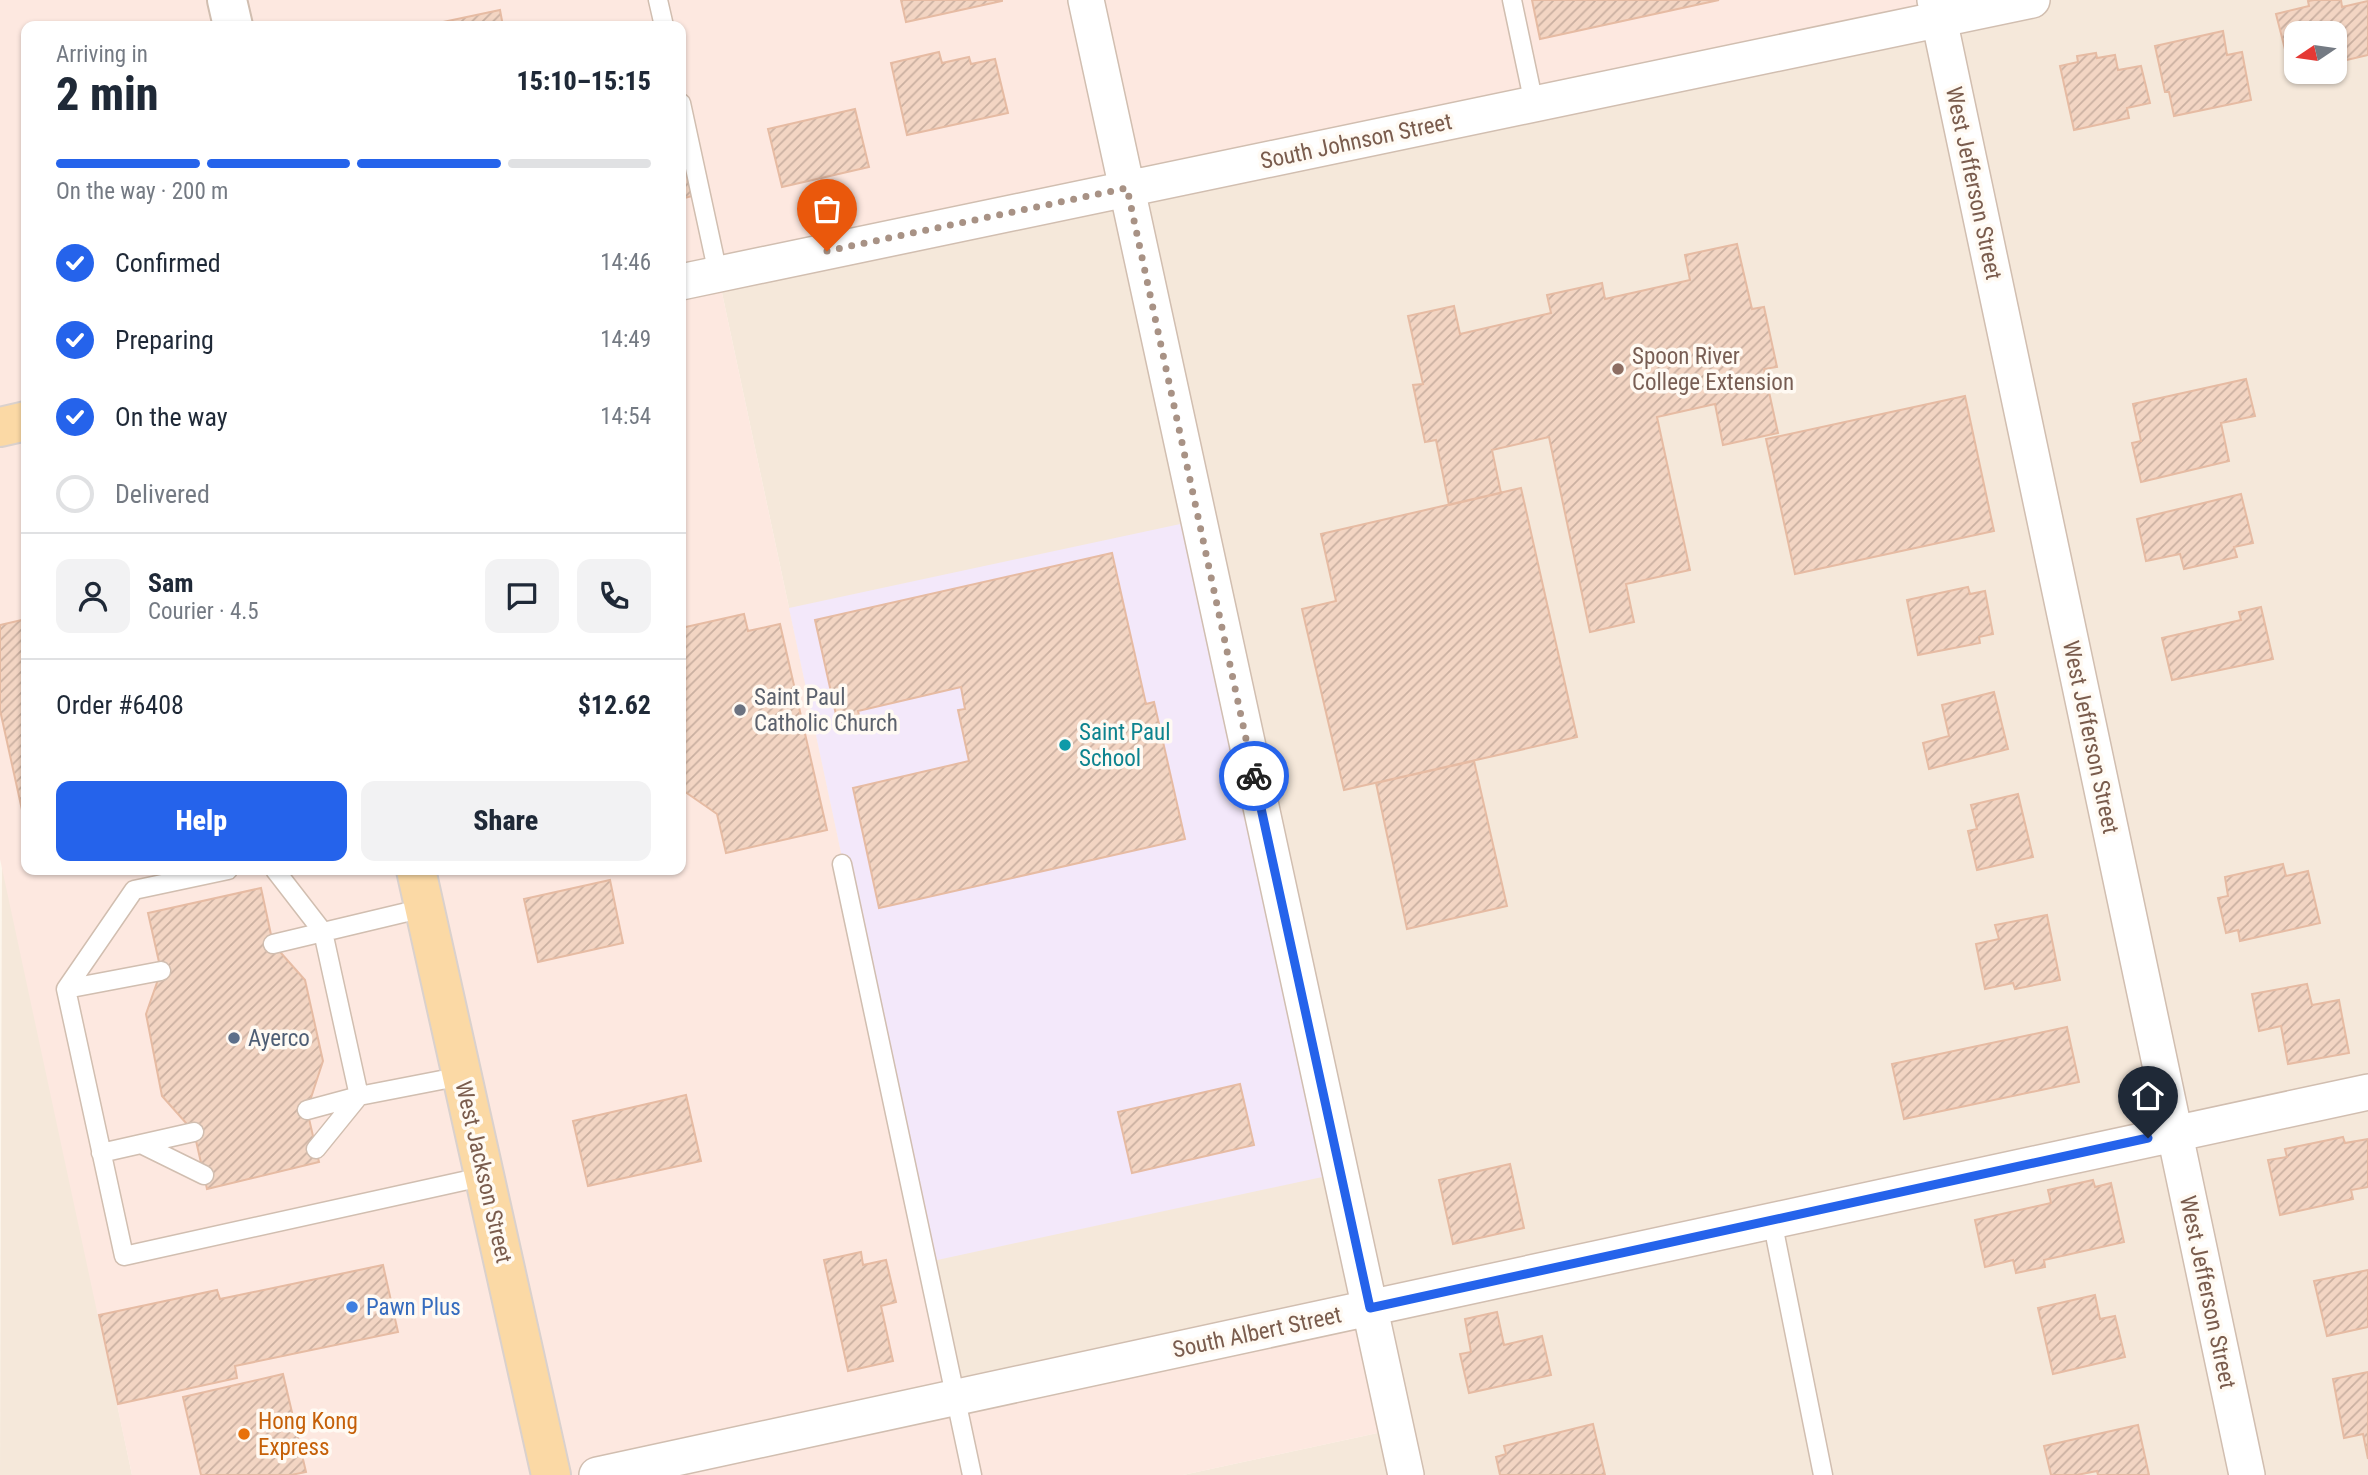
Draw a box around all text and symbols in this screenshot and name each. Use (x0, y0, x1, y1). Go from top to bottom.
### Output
north arrow (2284, 21, 2347, 84)
map controls (2284, 21, 2347, 84)
text: Arriving in (56, 41, 148, 68)
text: 15:10–15:15 (517, 66, 651, 96)
text: 2 min (56, 67, 159, 121)
street label: West Jefferson Street (1940, 84, 2007, 282)
street label: South Johnson Street (1258, 108, 1454, 175)
text: On the way · 200 m (56, 178, 228, 205)
pin (797, 179, 857, 251)
icon: bag (808, 190, 846, 228)
icon: check (56, 244, 94, 282)
text: Confirmed (115, 248, 221, 278)
text: 14:46 (600, 249, 651, 276)
icon: check (56, 321, 94, 359)
text: Preparing (115, 325, 214, 355)
text: 14:49 (600, 326, 651, 353)
place label: Spoon River College Extension (1632, 343, 1794, 396)
marker: Spoon River College Extension (1610, 361, 1626, 377)
icon: check (56, 398, 94, 436)
text: On the way (115, 402, 228, 432)
text: 14:54 (600, 403, 651, 430)
text: Delivered (115, 479, 210, 509)
button: person (56, 559, 130, 633)
button: chat (485, 559, 559, 633)
button: phone (577, 559, 651, 633)
text: Sam (148, 568, 194, 598)
text: Courier · 4.5 (148, 598, 259, 625)
street label: West Jefferson Street (2057, 638, 2124, 836)
place label: Saint Paul Catholic Church (754, 684, 898, 737)
text: Order #6408 (56, 690, 184, 720)
text: $12.62 (578, 690, 651, 720)
marker: Saint Paul Catholic Church (732, 702, 748, 718)
place label: Saint Paul School (1079, 719, 1170, 772)
marker: Saint Paul School (1057, 737, 1073, 753)
courier (1219, 741, 1289, 811)
icon: bike (1235, 757, 1273, 795)
button: Help (56, 781, 347, 861)
button: Share (361, 781, 651, 861)
place label: Ayerco (248, 1025, 310, 1052)
marker: Ayerco (226, 1030, 242, 1046)
pin (2118, 1066, 2178, 1138)
icon: home (2129, 1077, 2167, 1115)
street label: West Jackson Street (449, 1078, 518, 1266)
street label: West Jefferson Street (2174, 1193, 2241, 1391)
place label: Pawn Plus (366, 1294, 461, 1321)
marker: Pawn Plus (344, 1299, 360, 1315)
street label: South Albert Street (1170, 1301, 1344, 1364)
place label: Hong Kong Express (258, 1408, 358, 1461)
marker: Hong Kong Express (236, 1426, 252, 1442)

